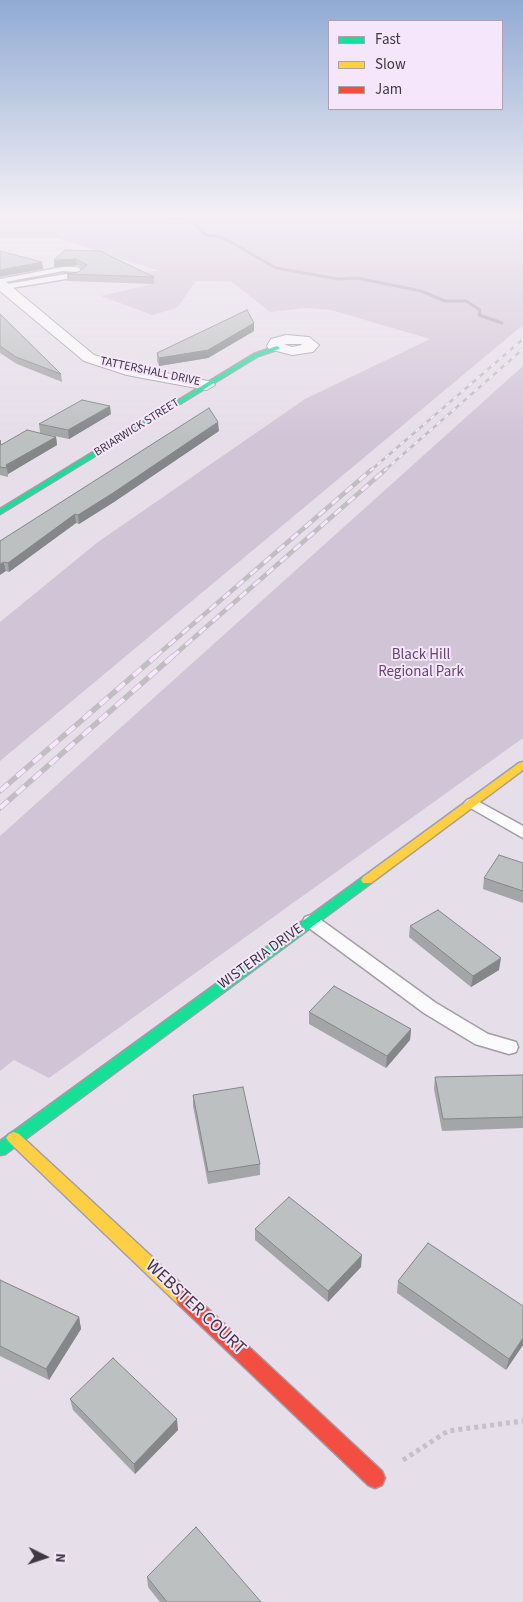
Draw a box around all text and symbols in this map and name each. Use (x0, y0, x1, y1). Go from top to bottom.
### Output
legend (328, 20, 503, 110)
text: Fast (375, 29, 401, 50)
text: Slow (375, 54, 406, 75)
text: Jam (375, 79, 402, 100)
street label: TATTERSHALL DRIVE (98, 354, 202, 390)
street label: BRIARWICK STREET (92, 396, 182, 460)
park label: Black Hill Regional Park (378, 647, 464, 682)
street label: WISTERIA DRIVE (215, 920, 307, 994)
street label: WEBSTER COURT (140, 1256, 250, 1360)
north arrow (20, 1532, 70, 1582)
text: N (50, 1553, 70, 1563)

